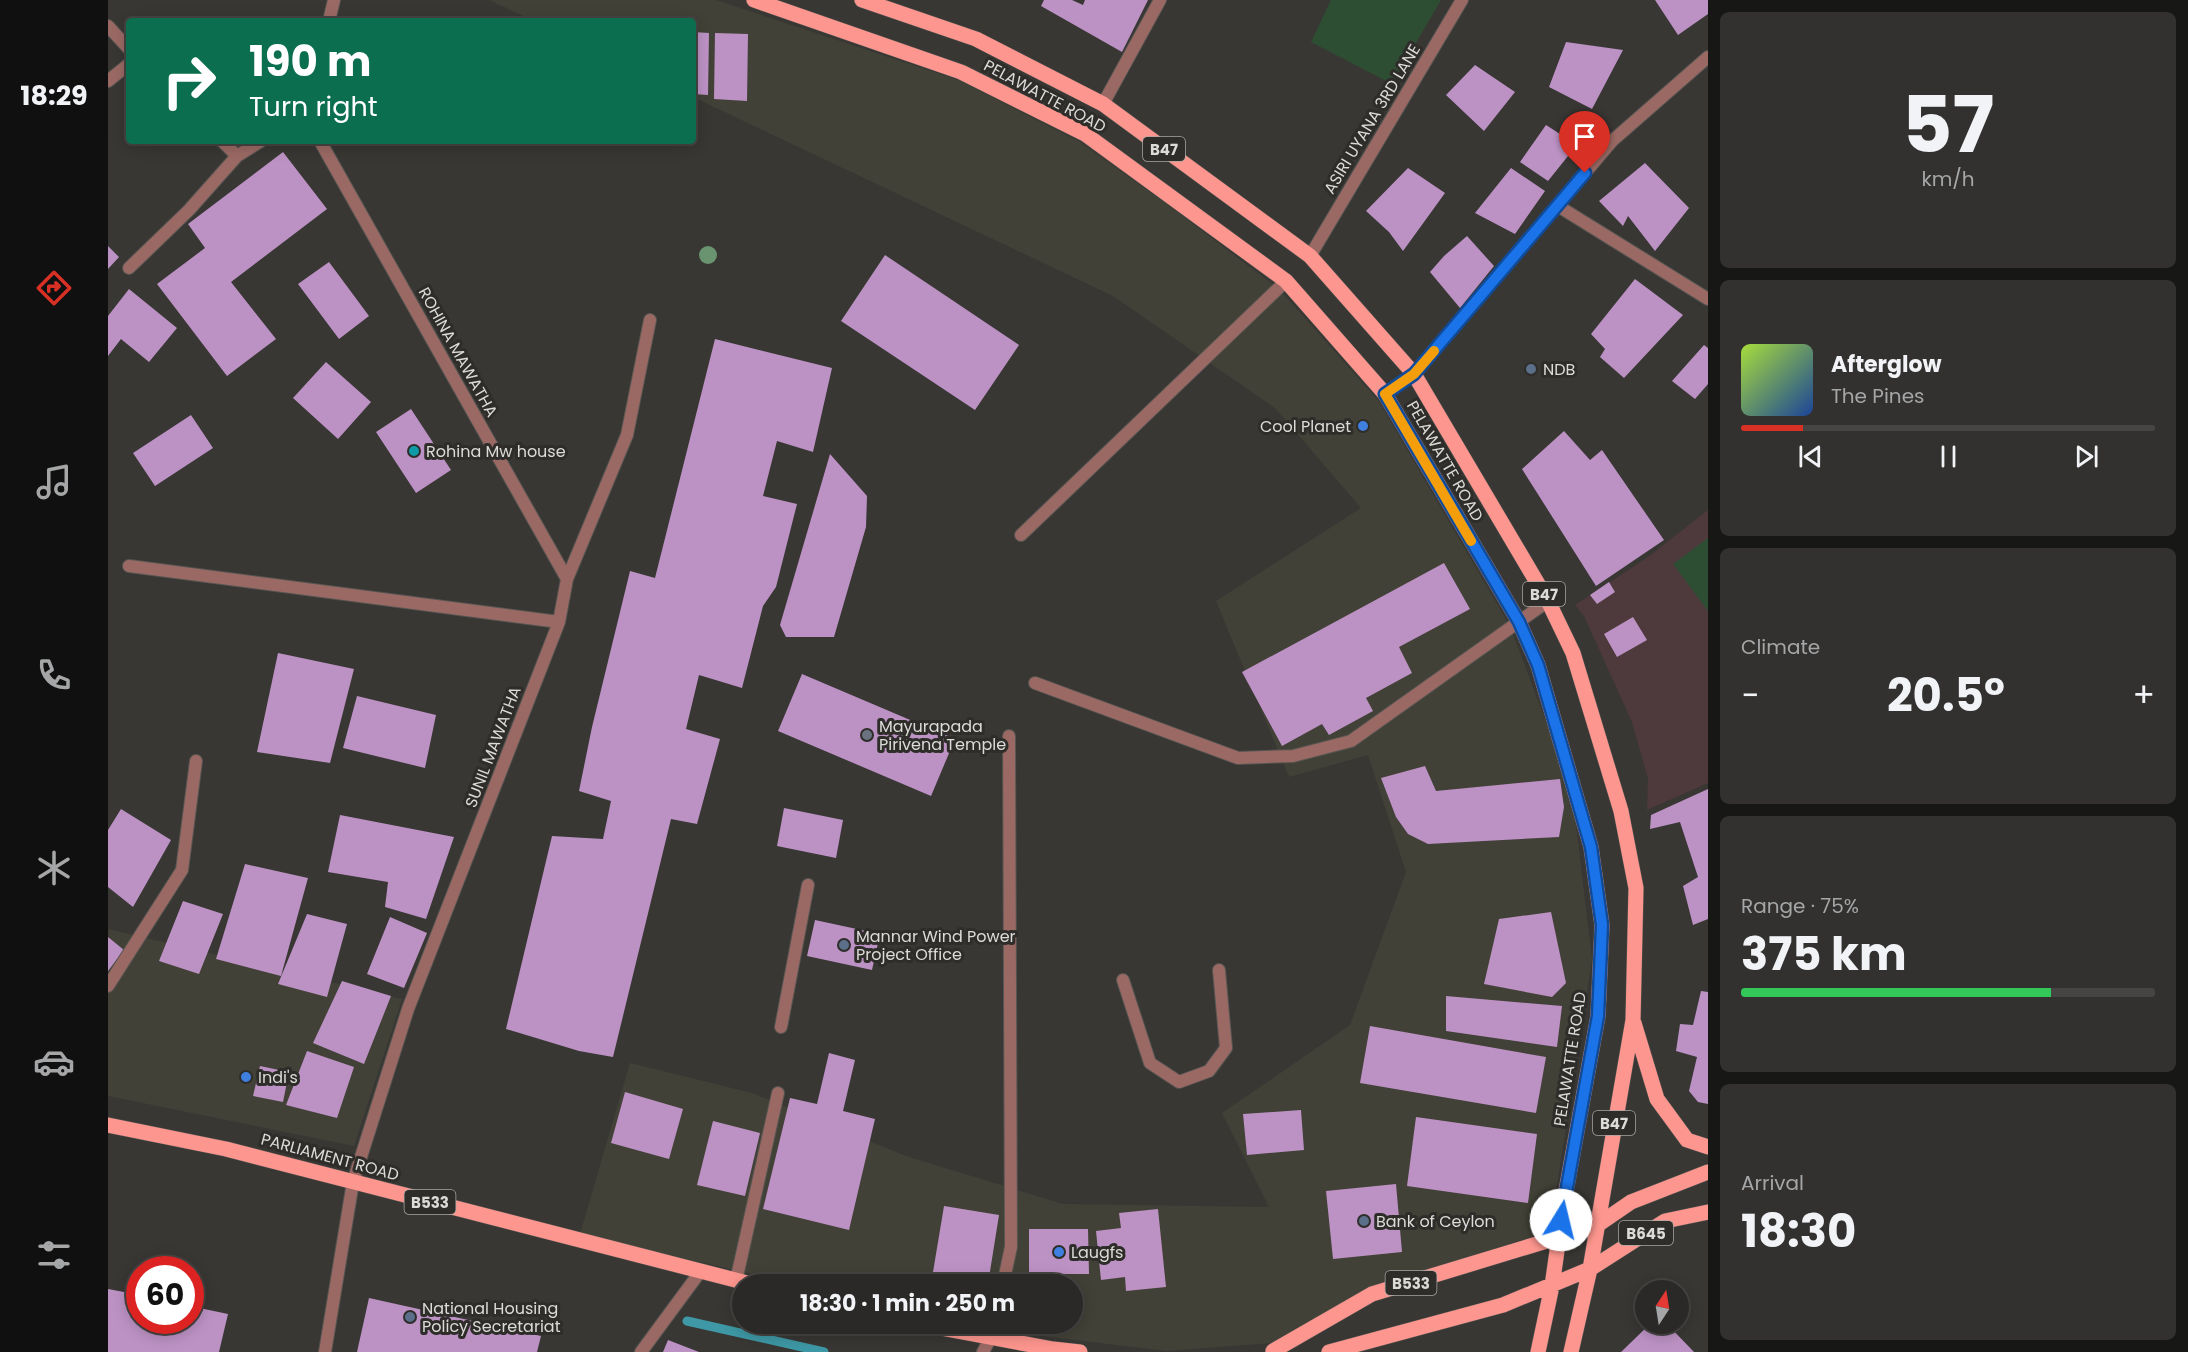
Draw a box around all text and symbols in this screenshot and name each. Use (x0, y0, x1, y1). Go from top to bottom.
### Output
text: 190 m (249, 32, 371, 91)
street label: ASIRI UYANA 3RD LANE (1318, 40, 1426, 198)
icon: right (150, 42, 228, 120)
street label: PELAWATTE ROAD (980, 54, 1110, 138)
text: 57 (1902, 70, 1994, 179)
text: 18:29 (20, 77, 88, 114)
text: Turn right (249, 88, 378, 125)
pin (1559, 111, 1610, 173)
icon: arrive (1568, 120, 1601, 153)
road number: B47 (1143, 137, 1185, 161)
text: km/h (1921, 165, 1975, 193)
icon: directions (33, 267, 75, 309)
street label: ROHINA MAWATHA (413, 283, 503, 421)
text: Afterglow (1831, 349, 1942, 380)
place label: NDB (1543, 358, 1576, 381)
marker: NDB (1524, 362, 1538, 376)
text: The Pines (1831, 382, 1925, 410)
street label: PELAWATTE ROAD (1401, 396, 1489, 526)
place label: Cool Planet (1260, 415, 1351, 438)
marker: Cool Planet (1356, 419, 1370, 433)
place label: Rohina Mw house (426, 440, 566, 463)
icon: previous (1794, 440, 1827, 473)
icon: pause (1932, 440, 1965, 473)
icon: next (2070, 440, 2103, 473)
marker: Rohina Mw house (407, 444, 421, 458)
icon: music (33, 461, 75, 503)
road number: B47 (1523, 582, 1565, 606)
text: Climate (1741, 633, 1820, 661)
icon: phone (33, 654, 75, 696)
text: 20.5° (1887, 664, 2005, 727)
text: − (1741, 672, 1759, 719)
text: + (2132, 672, 2155, 719)
street label: SUNIL MAWATHA (459, 683, 527, 811)
place label: Mayurapada Pirivena Temple (879, 715, 1006, 756)
marker: Mayurapada Pirivena Temple (860, 728, 874, 742)
icon: climate (33, 847, 75, 889)
text: Range · 75% (1741, 892, 1859, 920)
text: 375 km (1741, 923, 1907, 986)
place label: Mannar Wind Power Project Office (856, 925, 1016, 966)
marker: Mannar Wind Power Project Office (837, 938, 851, 952)
street label: PELAWATTE ROAD (1548, 990, 1592, 1128)
icon: car (33, 1041, 75, 1083)
place label: Indi's (258, 1066, 298, 1089)
marker: Indi's (239, 1070, 253, 1084)
road number: B47 (1593, 1111, 1635, 1135)
street label: PARLIAMENT ROAD (258, 1128, 402, 1186)
text: Arrival (1741, 1169, 1804, 1197)
position arrow (1529, 1188, 1593, 1252)
road number: B533 (404, 1190, 456, 1214)
text: 18:30 (1741, 1200, 1856, 1263)
place label: Bank of Ceylon (1376, 1210, 1495, 1233)
marker: Bank of Ceylon (1357, 1214, 1371, 1228)
road number: B645 (1619, 1221, 1673, 1245)
icon: filters (33, 1234, 75, 1276)
place label: Laugfs (1071, 1241, 1123, 1264)
marker: Laugfs (1052, 1245, 1066, 1259)
speed limit sign: 60 (126, 1256, 204, 1334)
road number: B533 (1386, 1271, 1436, 1295)
north arrow (1635, 1280, 1689, 1334)
map controls (1635, 1280, 1689, 1334)
text: 18:30 · 1 min · 250 m (800, 1288, 1015, 1319)
place label: National Housing Policy Secretariat (422, 1297, 561, 1338)
marker: National Housing Policy Secretariat (403, 1310, 417, 1324)

